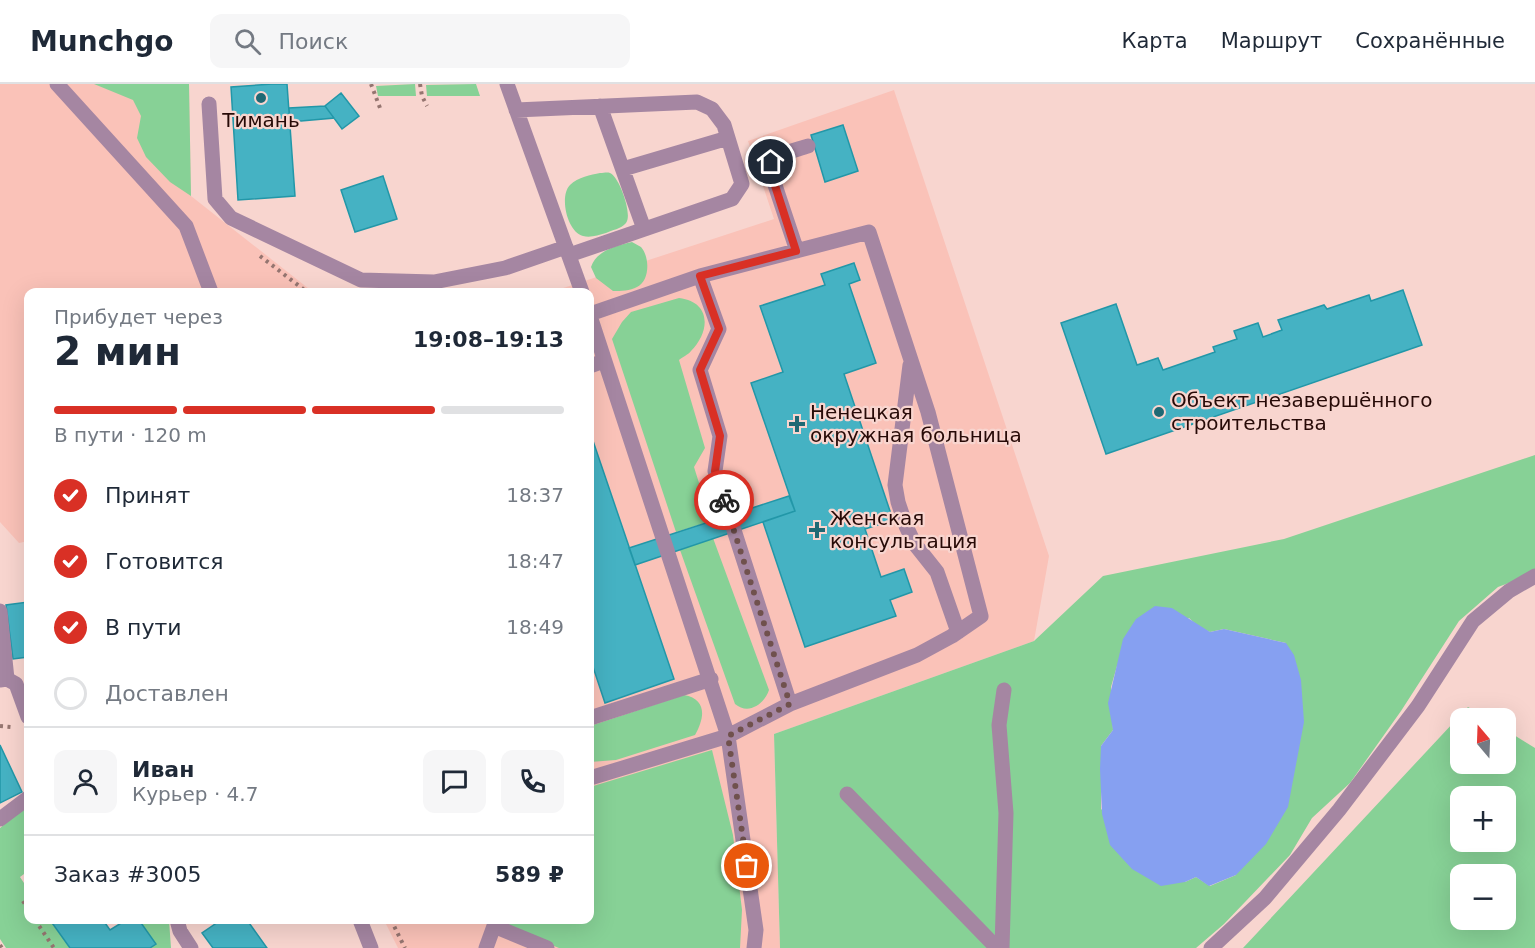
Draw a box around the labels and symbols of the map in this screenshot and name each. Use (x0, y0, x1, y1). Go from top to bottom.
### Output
marker: Тимань (254, 91, 268, 105)
place label: Тимань (221, 108, 300, 132)
pin (745, 136, 796, 187)
place label: Объект незавершённого строительства (1171, 388, 1432, 435)
place label: Ненецкая окружная больница (810, 400, 1022, 447)
marker: Объект незавершённого строительства (1152, 405, 1166, 419)
marker: Ненецкая окружная больница (788, 415, 806, 433)
courier (694, 470, 754, 530)
place label: Женская консультация (830, 506, 977, 553)
marker: Женская консультация (808, 521, 826, 539)
north arrow (1450, 708, 1516, 774)
pin (721, 840, 772, 891)

